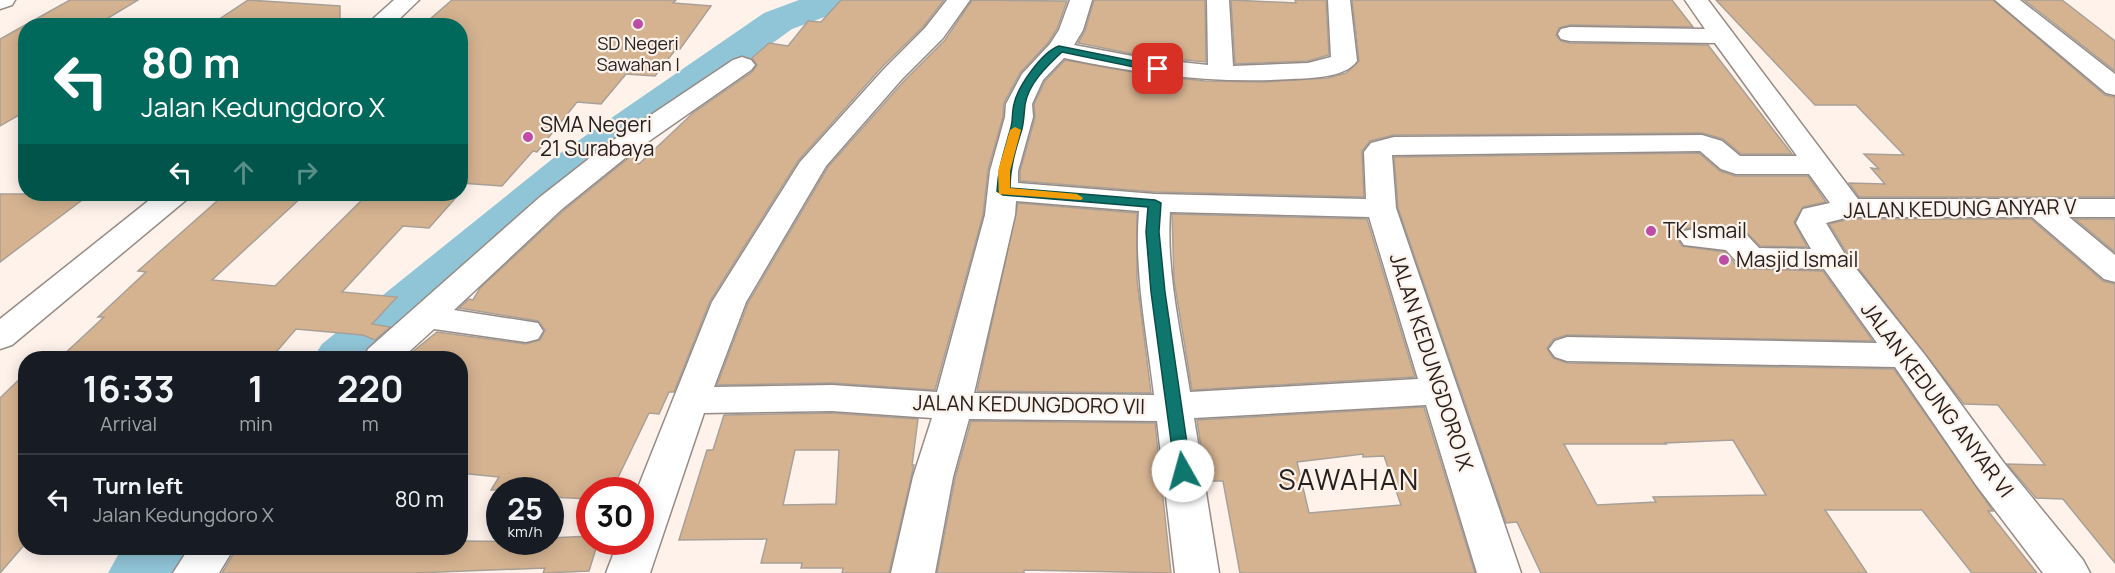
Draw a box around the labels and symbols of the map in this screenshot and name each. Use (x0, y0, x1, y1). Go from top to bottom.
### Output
marker: SD Negeri Sawahan I (631, 17, 645, 31)
place label: SD Negeri Sawahan I (596, 31, 680, 76)
pin (1132, 43, 1183, 94)
place label: SMA Negeri 21 Surabaya (540, 110, 654, 162)
marker: SMA Negeri 21 Surabaya (521, 130, 535, 144)
street label: JALAN KEDUNG ANYAR V (1843, 192, 2077, 224)
place label: TK Ismail (1663, 216, 1747, 244)
marker: TK Ismail (1644, 224, 1658, 238)
place label: Masjid Ismail (1736, 245, 1858, 273)
street label: JALAN KEDUNGDORO IX (1384, 249, 1480, 474)
marker: Masjid Ismail (1717, 253, 1731, 267)
street label: JALAN KEDUNG ANYAR VI (1855, 296, 2021, 503)
street label: JALAN KEDUNGDORO VII (913, 388, 1145, 420)
position arrow (1151, 439, 1215, 503)
district label: SAWAHAN (1278, 460, 1420, 498)
speed limit sign: 30 (576, 477, 654, 555)

